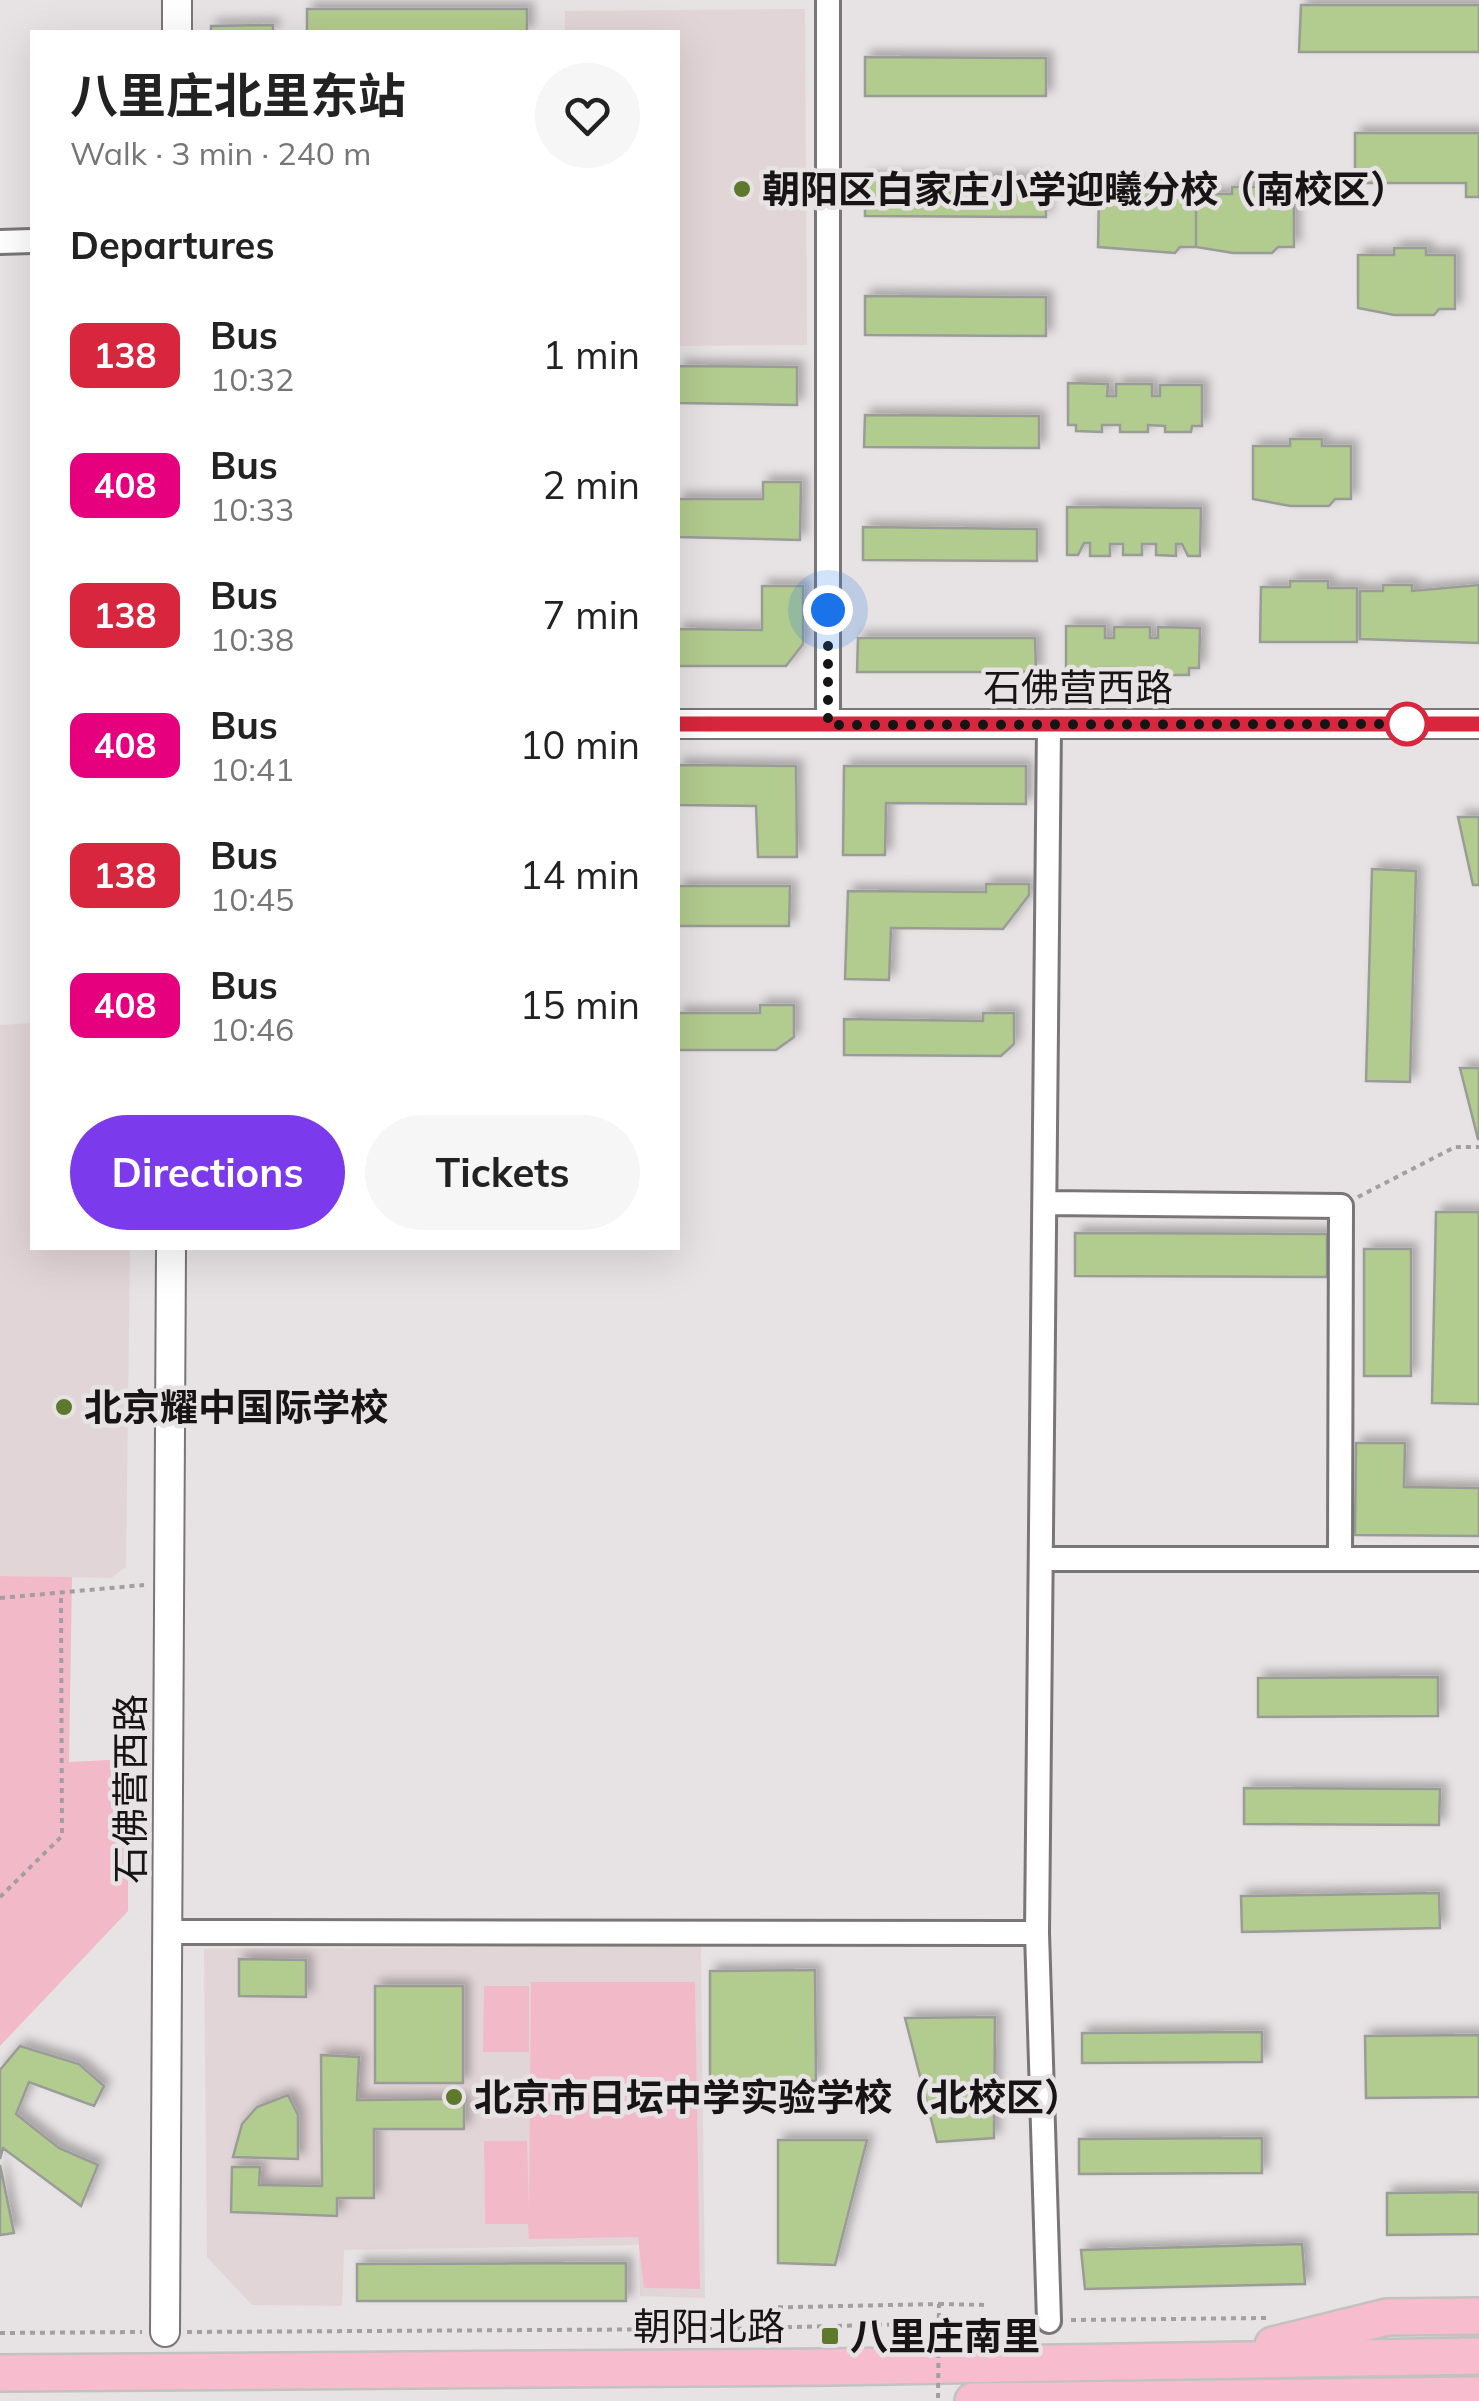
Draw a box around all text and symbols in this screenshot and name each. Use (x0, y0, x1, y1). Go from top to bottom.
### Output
button: heart (535, 63, 640, 168)
text: 八里庄北里东站 (70, 65, 406, 125)
text: Walk · 3 min · 240 m (70, 133, 371, 173)
place label: 朝阳区白家庄小学迎曦分校（南校区） (762, 165, 1408, 213)
marker: 朝阳区白家庄小学迎曦分校（南校区） (731, 178, 753, 200)
text: Departures (70, 221, 274, 269)
text: Bus (210, 311, 278, 359)
text: 1 min (543, 331, 640, 379)
text: 138 (93, 333, 157, 377)
text: 10:32 (210, 359, 294, 399)
text: Bus (210, 441, 278, 489)
text: 2 min (543, 461, 640, 509)
text: 408 (93, 463, 157, 507)
text: 10:33 (210, 489, 294, 529)
text: Bus (210, 571, 278, 619)
your location (803, 585, 853, 635)
text: 7 min (543, 591, 640, 639)
text: 138 (93, 593, 157, 637)
text: 10:38 (210, 619, 294, 659)
street label: 石佛营西路 (983, 663, 1173, 711)
text: Bus (210, 701, 278, 749)
unlabelled marker (1386, 703, 1428, 745)
text: 10 min (520, 721, 640, 769)
text: 408 (93, 723, 157, 767)
text: 10:41 (210, 749, 294, 789)
text: Bus (210, 831, 278, 879)
text: 14 min (520, 851, 640, 899)
text: 138 (93, 853, 157, 897)
text: 10:45 (210, 879, 294, 919)
text: Bus (210, 961, 278, 1009)
text: 15 min (520, 981, 640, 1029)
text: 408 (93, 983, 157, 1027)
text: 10:46 (210, 1009, 294, 1049)
button: Directions (70, 1115, 345, 1230)
button: Tickets (365, 1115, 640, 1230)
place label: 北京耀中国际学校 (84, 1383, 388, 1431)
marker: 北京耀中国际学校 (53, 1396, 75, 1418)
street label: 石佛营西路 (106, 1694, 154, 1884)
place label: 北京市日坛中学实验学校（北校区） (474, 2073, 1082, 2121)
marker: 北京市日坛中学实验学校（北校区） (443, 2086, 465, 2108)
street label: 朝阳北路 (633, 2302, 785, 2350)
place label: 八里庄南里 (850, 2312, 1040, 2360)
marker: 八里庄南里 (819, 2325, 841, 2347)

